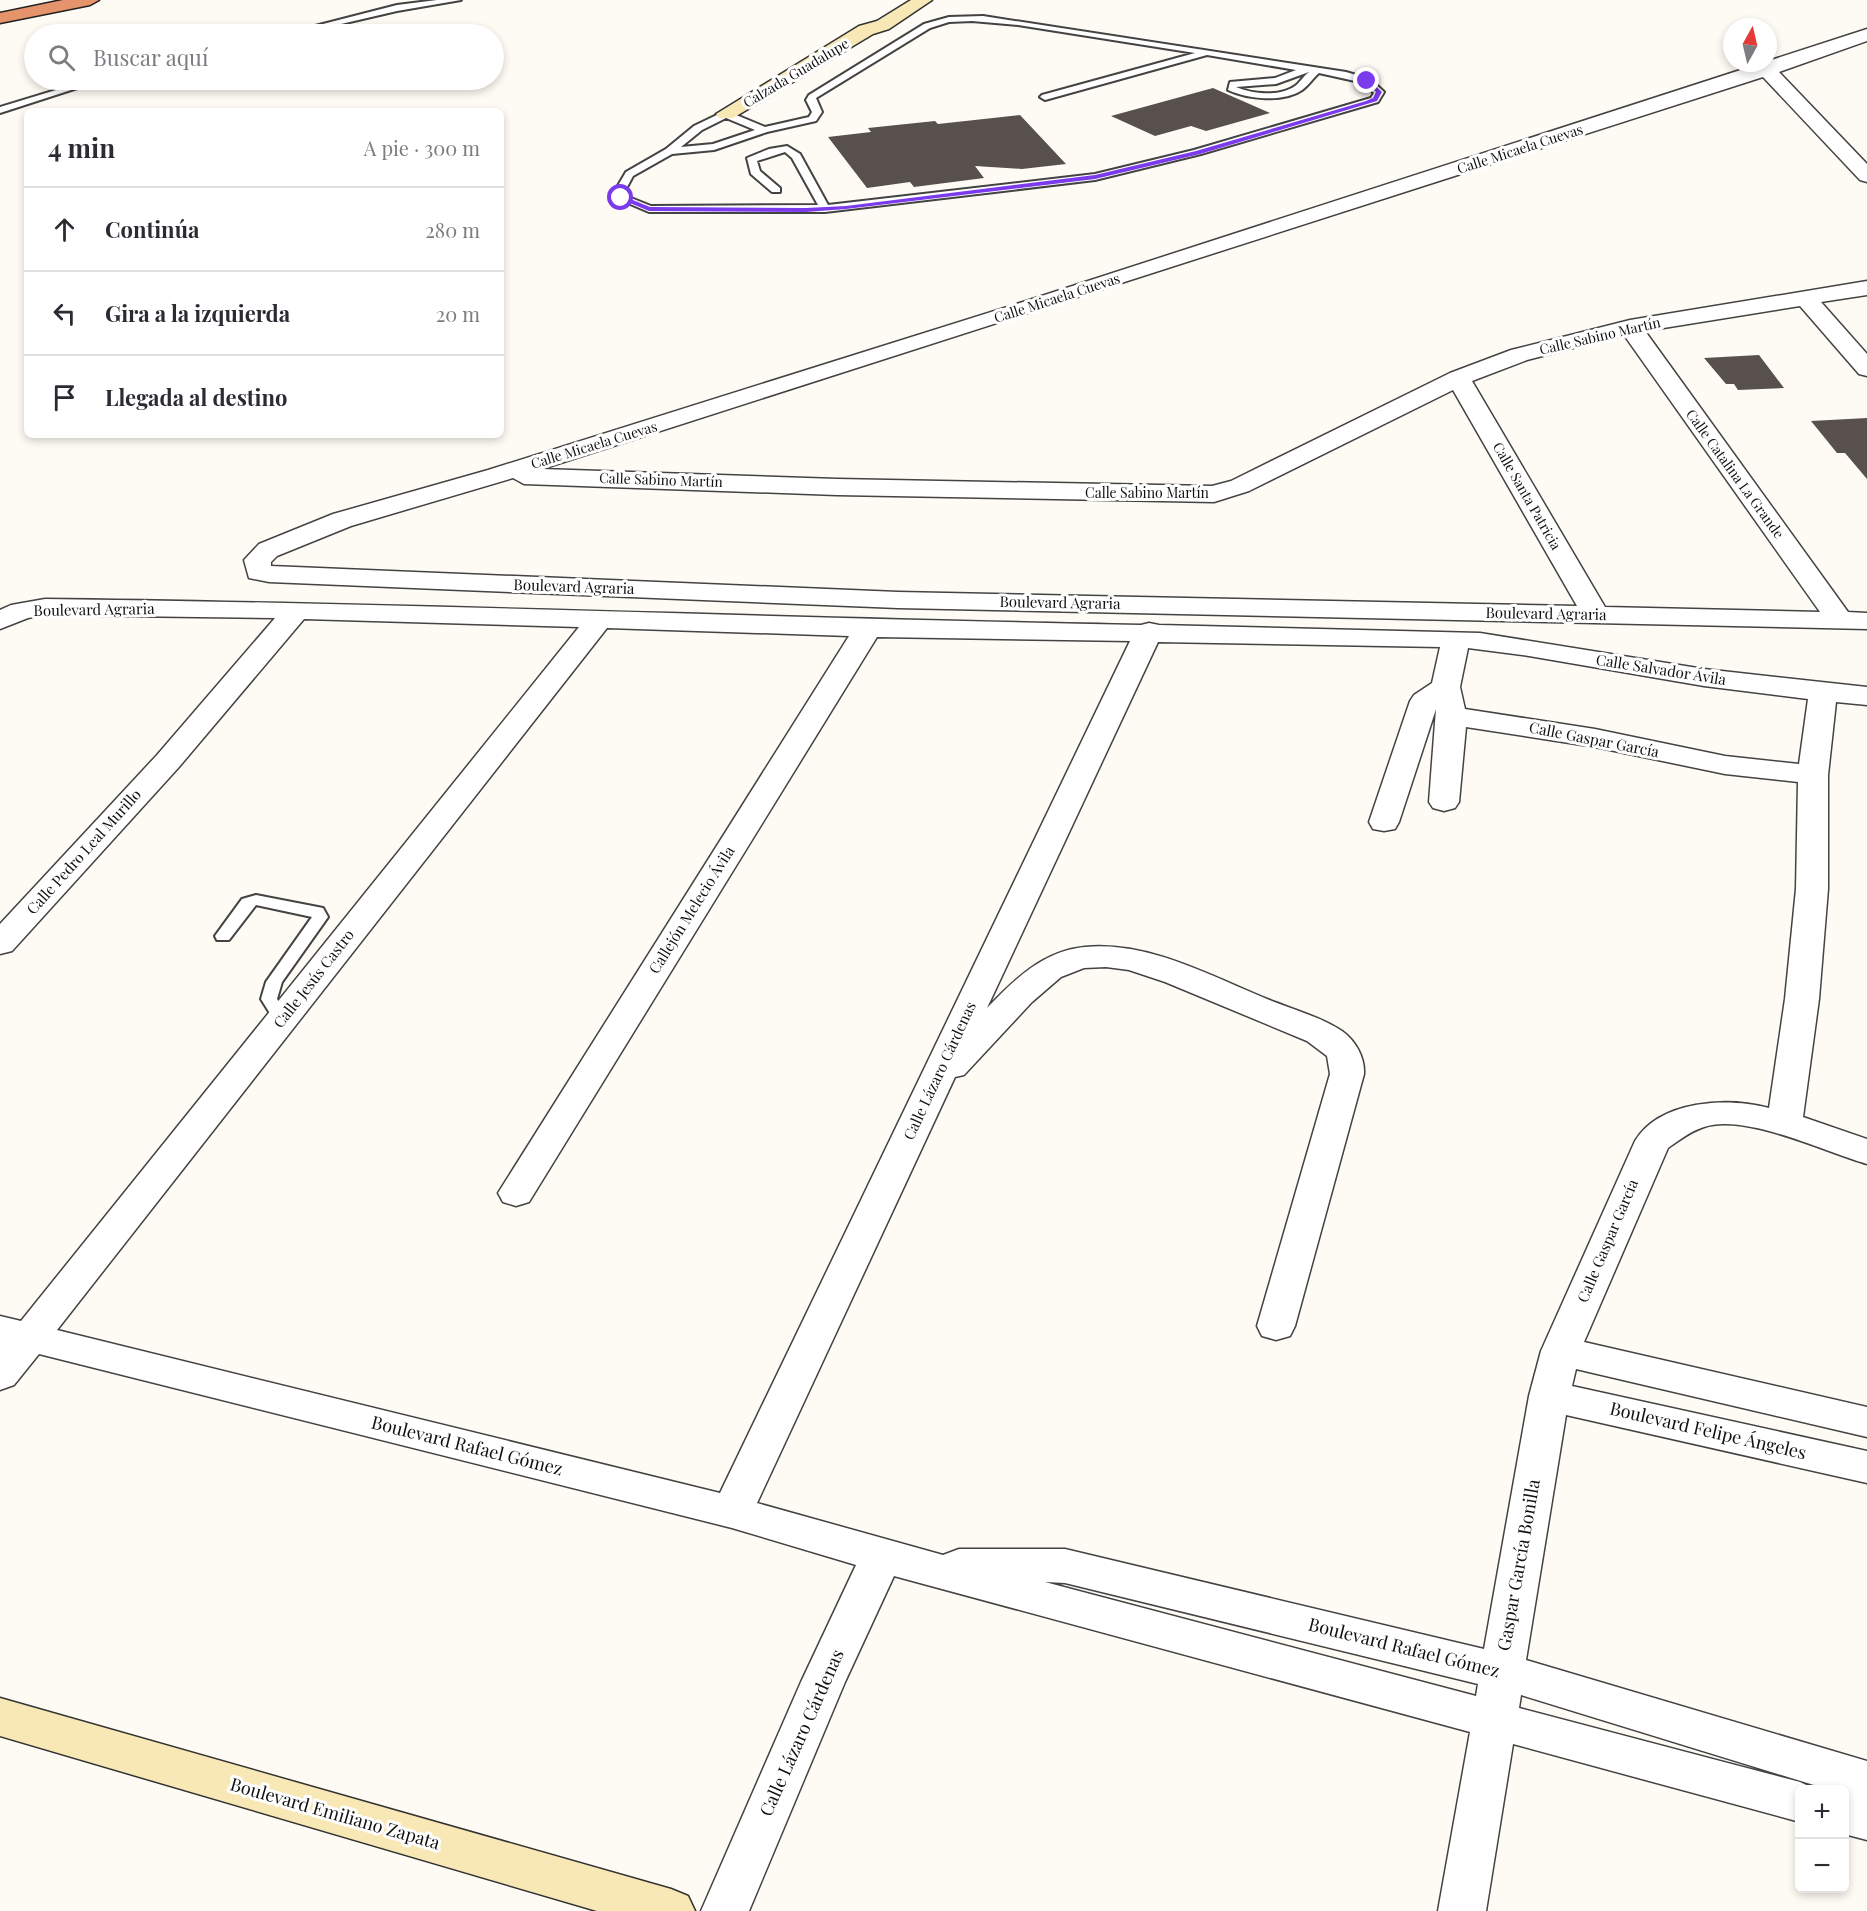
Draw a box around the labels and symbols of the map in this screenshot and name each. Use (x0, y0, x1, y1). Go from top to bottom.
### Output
north arrow (1723, 18, 1777, 72)
street label: Calzada Guadalupe (739, 34, 852, 112)
route end (1353, 67, 1379, 93)
street label: Calle Micaela Cuevas (1454, 119, 1585, 178)
route start (607, 184, 633, 210)
street label: Calle Micaela Cuevas (991, 268, 1122, 327)
street label: Calle Sabino Martín (1537, 312, 1663, 359)
street label: Calle Catalina La Grande (1682, 405, 1789, 542)
street label: Calle Micaela Cuevas (528, 416, 659, 473)
street label: Calle Santa Patricia (1489, 438, 1566, 553)
street label: Calle Sabino Martín (599, 468, 724, 491)
street label: Calle Sabino Martín (1085, 483, 1210, 502)
street label: Boulevard Agraria (513, 574, 635, 598)
street label: Boulevard Agraria (999, 591, 1121, 613)
street label: Boulevard Agraria (33, 598, 155, 620)
street label: Boulevard Agraria (1485, 602, 1607, 624)
street label: Calle Salvador Ávila (1595, 649, 1728, 689)
street label: Calle Gaspar García (1528, 717, 1661, 762)
street label: Calle Pedro Leal Murillo (22, 784, 145, 918)
street label: Callejón Melecio Ávila (644, 841, 739, 977)
street label: Calle Jesús Castro (268, 925, 358, 1032)
street label: Calle Lázaro Cárdenas (898, 998, 980, 1143)
street label: Calle Gaspar García (1572, 1175, 1642, 1305)
street label: Boulevard Felipe Ángeles (1608, 1396, 1809, 1464)
street label: Boulevard Rafael Gómez (369, 1410, 565, 1480)
street label: Gaspar García Bonilla (1491, 1477, 1545, 1653)
street label: Boulevard Rafael Gómez (1306, 1612, 1502, 1682)
street label: Calle Lázaro Cárdenas (753, 1645, 849, 1820)
street label: Boulevard Emiliano Zapata (228, 1772, 443, 1854)

